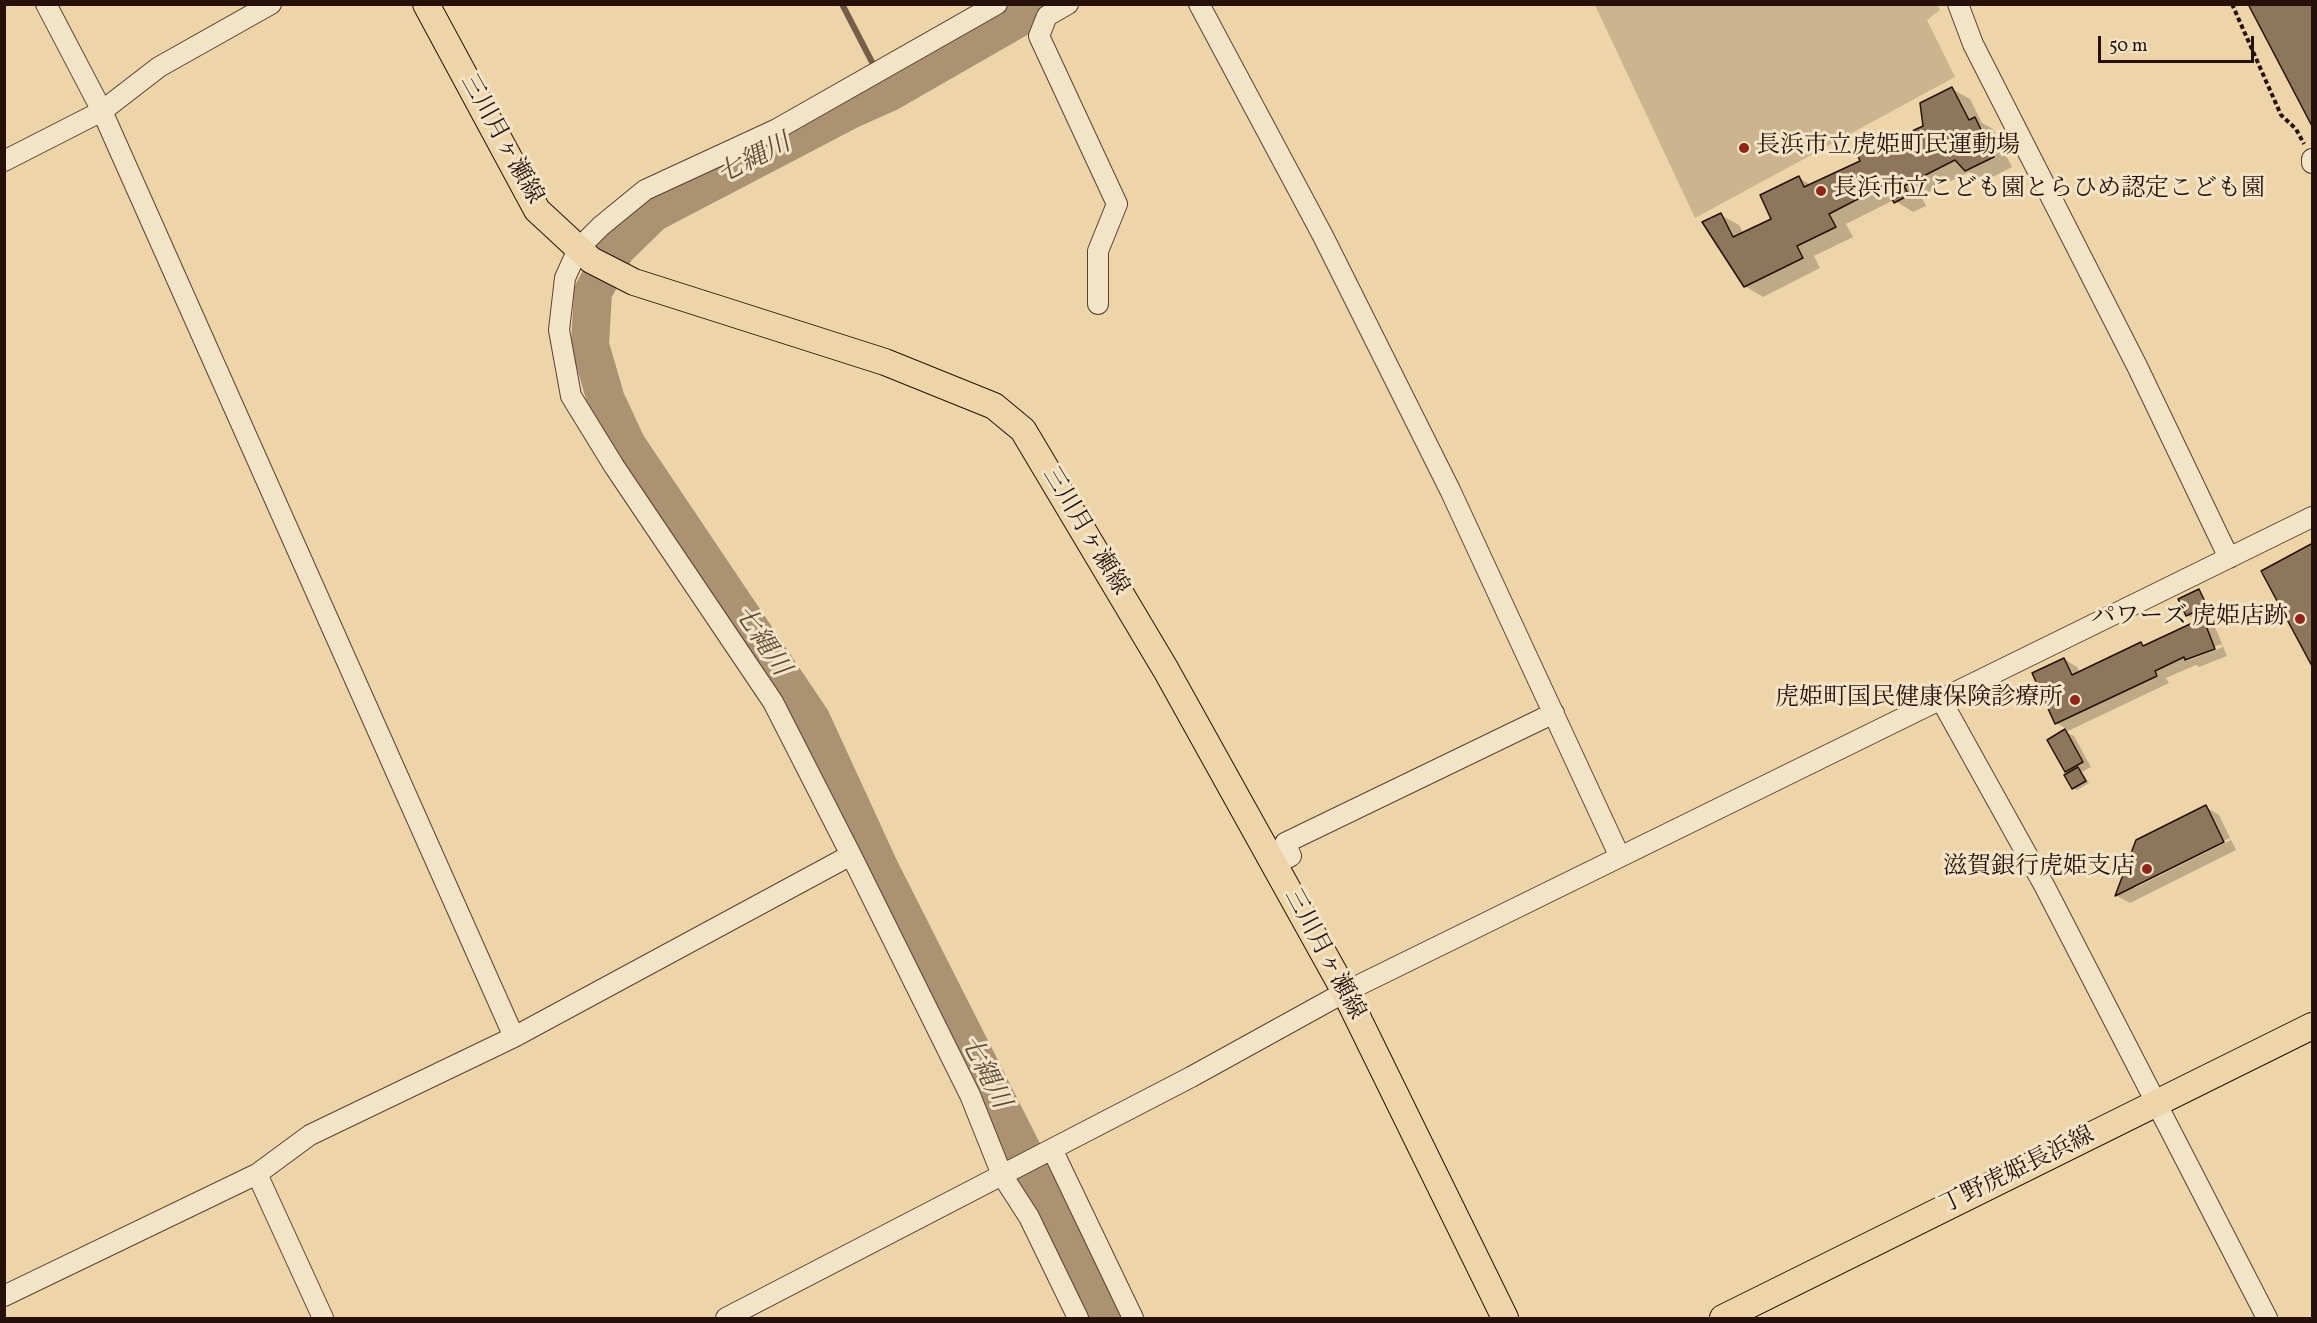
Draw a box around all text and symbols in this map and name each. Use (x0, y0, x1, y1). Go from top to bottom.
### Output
scale bar (2101, 24, 2257, 62)
text: 50 m (2109, 34, 2148, 59)
street label: 三川月ヶ瀬線 (452, 70, 548, 210)
water label: 七縄川 (713, 129, 797, 193)
place label: 長浜市立虎姫町民運動場 (1756, 134, 2020, 162)
marker: 長浜市立虎姫町民運動場 (1737, 141, 1751, 155)
place label: 長浜市立こども園とらひめ認定こども園 (1833, 177, 2265, 205)
marker: 長浜市立こども園とらひめ認定こども園 (1814, 184, 1828, 198)
street label: 三川月ヶ瀬線 (1035, 463, 1133, 601)
water label: 七縄川 (725, 601, 795, 683)
place label: パワーズ 虎姫店跡 (2091, 605, 2288, 633)
marker: パワーズ 虎姫店跡 (2293, 612, 2307, 626)
place label: 虎姫町国民健康保険診療所 (1775, 686, 2063, 714)
marker: 虎姫町国民健康保険診療所 (2068, 693, 2082, 707)
place label: 滋賀銀行虎姫支店 (1943, 855, 2135, 883)
marker: 滋賀銀行虎姫支店 (2140, 862, 2154, 876)
street label: 三川月ヶ瀬線 (1276, 885, 1370, 1025)
water label: 七縄川 (951, 1031, 1015, 1115)
street label: 丁野虎姫長浜線 (1936, 1122, 2100, 1222)

